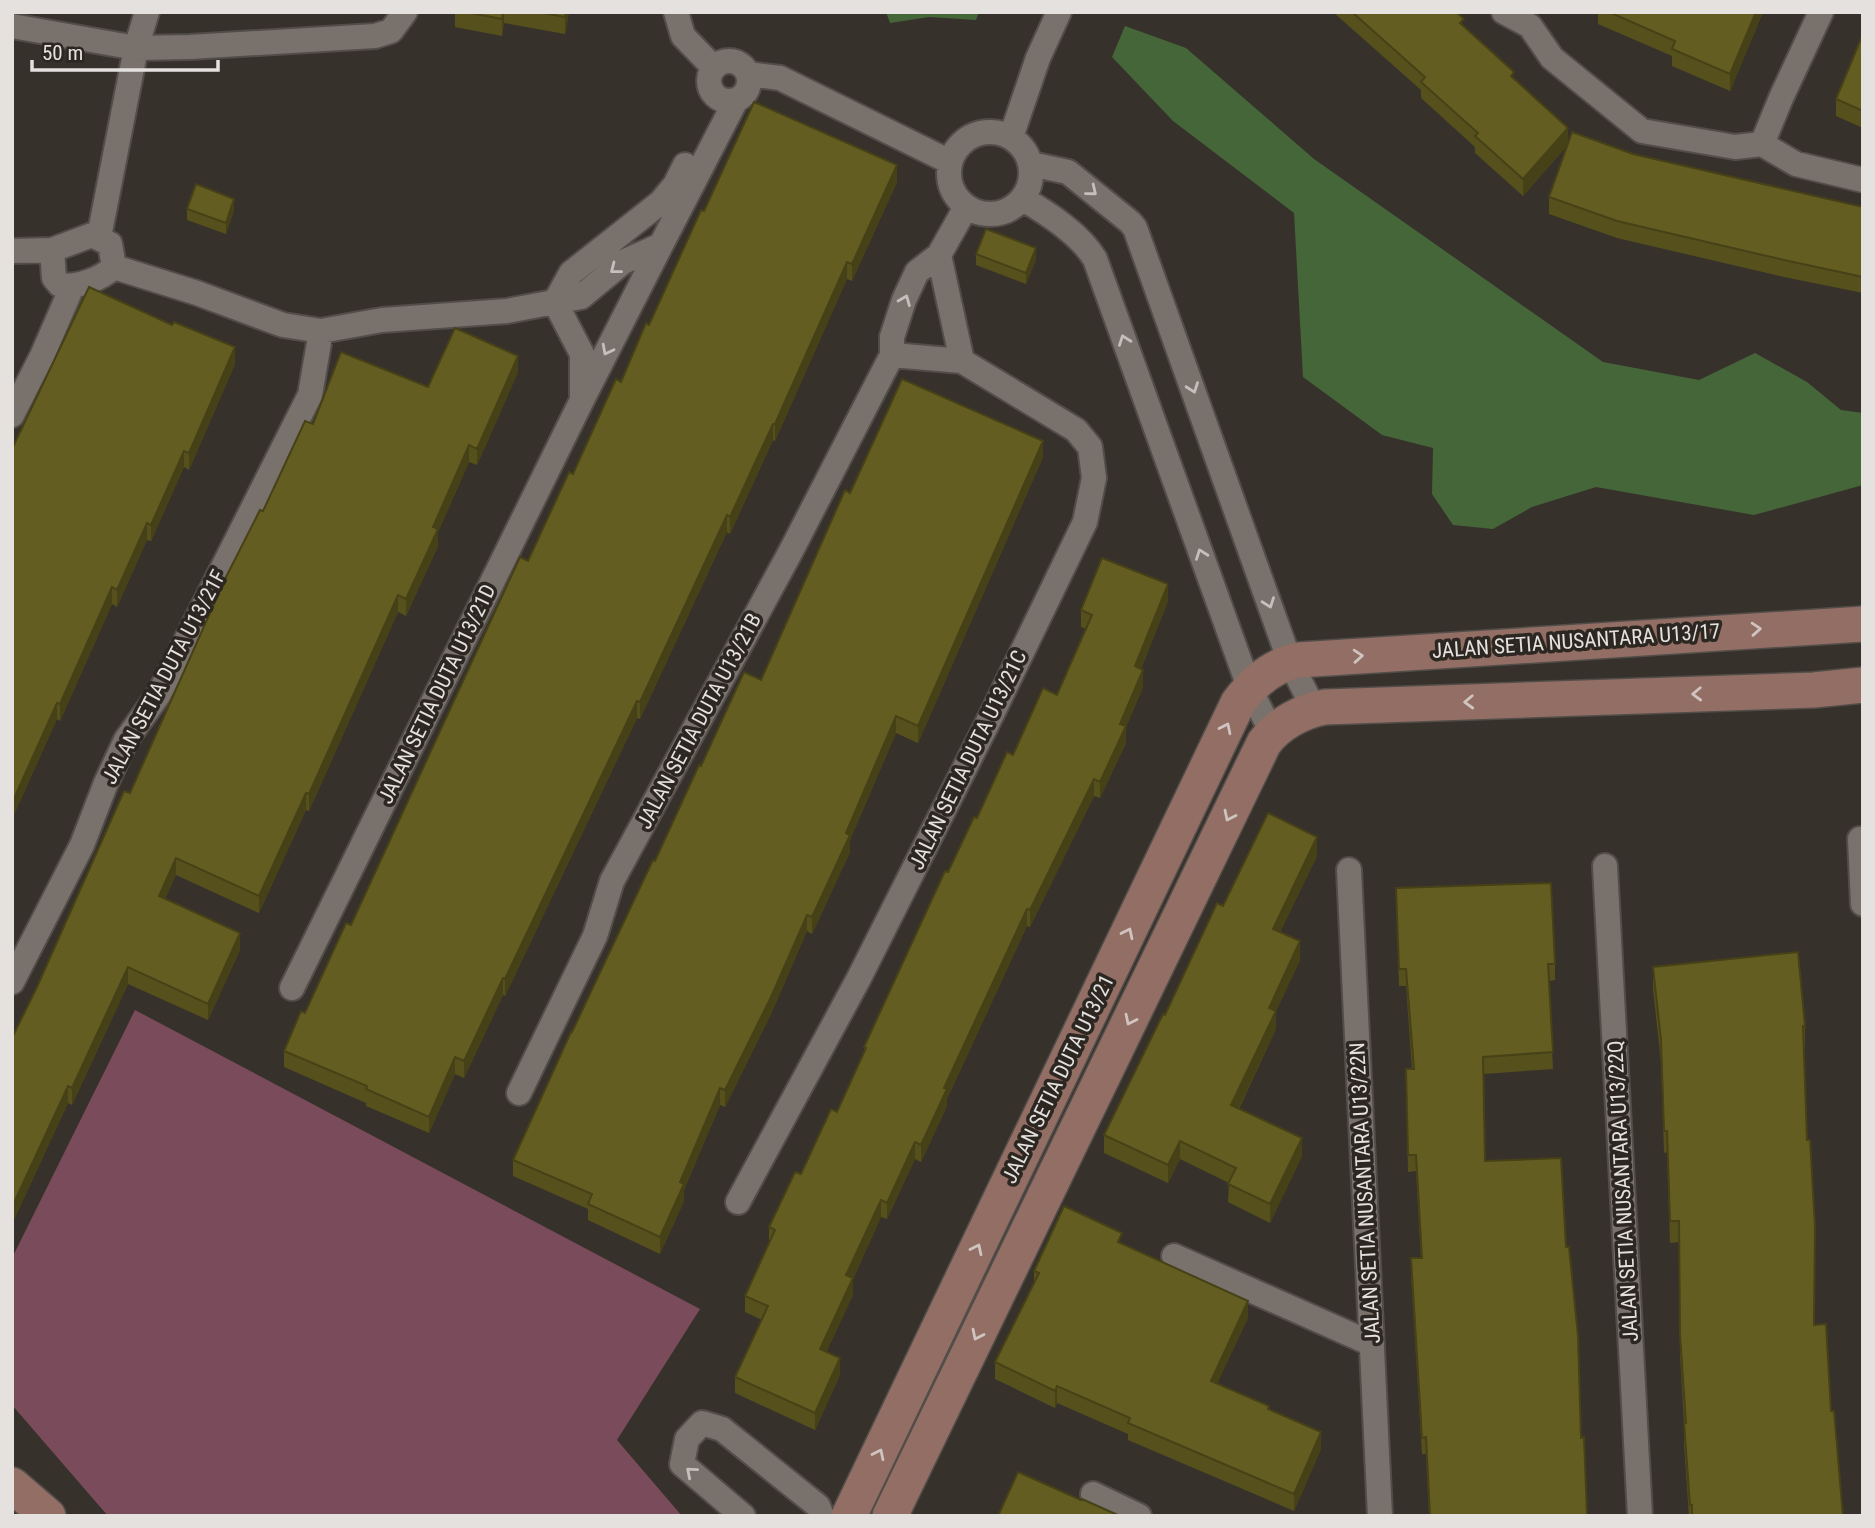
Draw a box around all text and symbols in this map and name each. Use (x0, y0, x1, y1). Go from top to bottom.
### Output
scale bar (32, 28, 217, 72)
text: 50 m (42, 41, 83, 65)
one-way arrow (1084, 182, 1096, 195)
one-way arrow (611, 261, 623, 274)
one-way arrow (897, 294, 911, 307)
one-way arrow (1118, 334, 1132, 346)
one-way arrow (602, 343, 616, 355)
one-way arrow (1185, 382, 1199, 394)
one-way arrow (1195, 548, 1209, 560)
street label: JALAN SETIA DUTA U13/21F (97, 566, 231, 788)
street label: JALAN SETIA DUTA U13/21D (373, 580, 501, 808)
one-way arrow (1261, 596, 1275, 608)
street label: JALAN SETIA DUTA U13/21B (632, 609, 766, 833)
street label: JALAN SETIA NUSANTARA U13/17 (1431, 619, 1721, 663)
one-way arrow (1751, 622, 1762, 637)
street label: JALAN SETIA DUTA U13/21C (904, 647, 1032, 873)
one-way arrow (1352, 649, 1363, 664)
one-way arrow (1691, 687, 1702, 702)
one-way arrow (1464, 695, 1475, 710)
one-way arrow (1218, 723, 1232, 735)
one-way arrow (1224, 809, 1238, 821)
one-way arrow (1120, 928, 1134, 940)
street label: JALAN SETIA DUTA U13/21 (997, 971, 1119, 1187)
one-way arrow (1124, 1013, 1138, 1025)
street label: JALAN SETIA NUSANTARA U13/22Q (1603, 1040, 1643, 1342)
street label: JALAN SETIA NUSANTARA U13/22N (1345, 1042, 1385, 1344)
one-way arrow (969, 1244, 983, 1256)
one-way arrow (972, 1328, 986, 1340)
one-way arrow (870, 1449, 884, 1461)
one-way arrow (686, 1468, 699, 1480)

